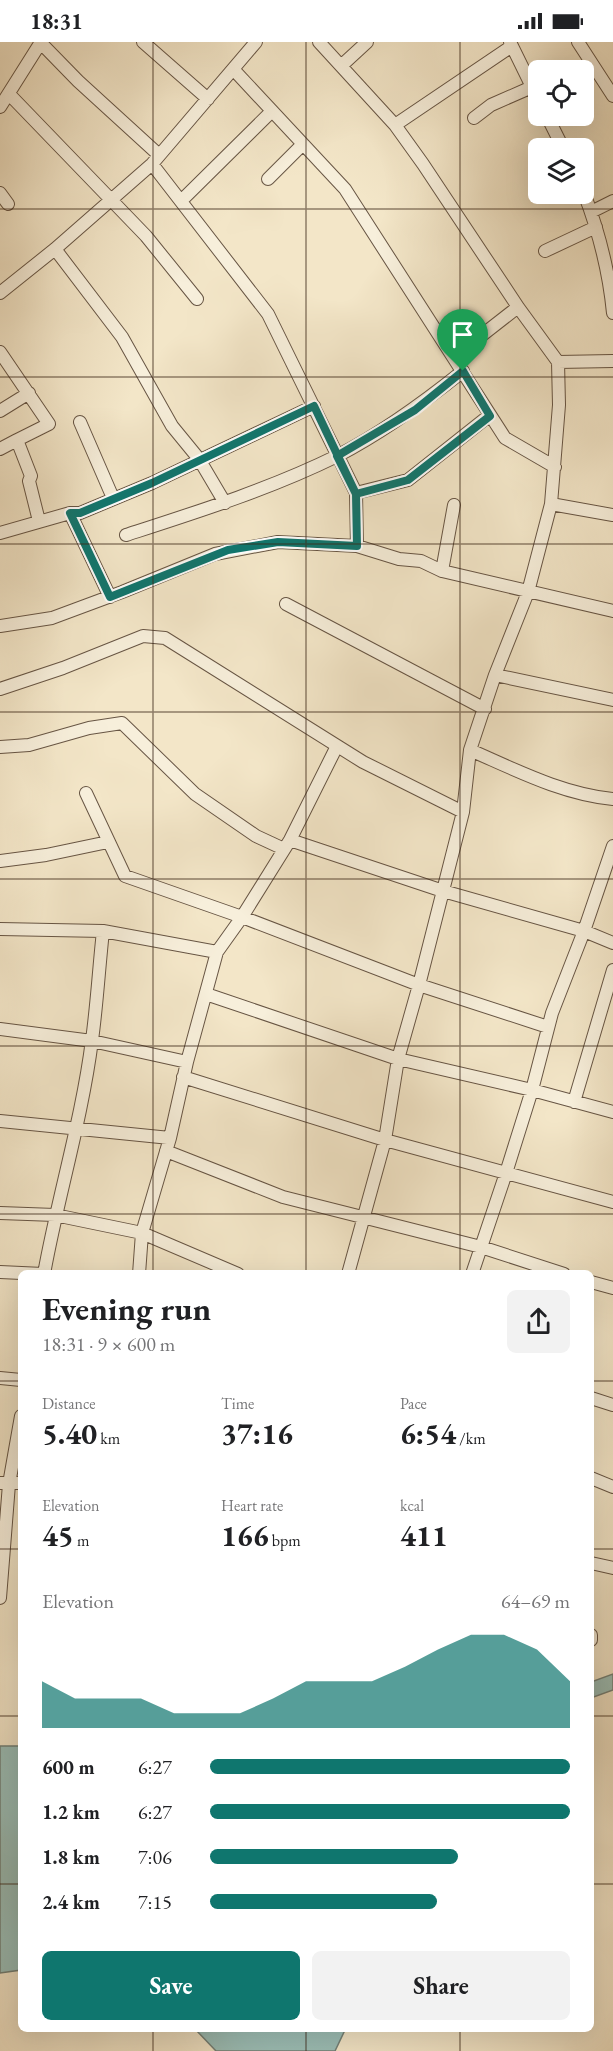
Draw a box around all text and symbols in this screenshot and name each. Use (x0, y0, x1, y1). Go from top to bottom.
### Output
text: 18:31 (30, 7, 83, 36)
map controls (528, 60, 594, 204)
button: locate (528, 60, 594, 126)
button: layers (528, 138, 594, 204)
pin (437, 309, 488, 371)
icon: arrive (446, 318, 479, 351)
text: Evening run (42, 1287, 211, 1330)
button: share (507, 1290, 570, 1353)
text: 18:31 · 9 × 600 m (42, 1331, 175, 1357)
text: Distance (42, 1393, 95, 1414)
text: Time (221, 1393, 254, 1414)
text: Pace (400, 1393, 427, 1414)
text: 5.40 (42, 1414, 97, 1453)
text: 37:16 (221, 1414, 293, 1453)
text: 6:54 (400, 1414, 456, 1453)
text: km (97, 1428, 120, 1449)
text: /km (456, 1428, 486, 1449)
text: Elevation (42, 1495, 100, 1516)
text: Heart rate (221, 1495, 283, 1516)
text: kcal (400, 1495, 424, 1516)
text: 45 (42, 1516, 74, 1555)
text: 166 (221, 1516, 269, 1555)
text: 411 (400, 1516, 448, 1555)
text: m (74, 1530, 89, 1551)
text: bpm (269, 1530, 301, 1551)
text: Elevation (42, 1588, 114, 1614)
text: 64–69 m (501, 1588, 570, 1614)
text: 600 m (42, 1754, 95, 1780)
text: 6:27 (138, 1754, 172, 1780)
text: 1.2 km (42, 1799, 100, 1825)
text: 6:27 (138, 1799, 172, 1825)
text: 1.8 km (42, 1844, 100, 1870)
text: 7:06 (138, 1844, 172, 1870)
text: 2.4 km (42, 1889, 100, 1915)
text: 7:15 (138, 1889, 172, 1915)
button: Save (42, 1951, 300, 2020)
button: Share (312, 1951, 570, 2020)

